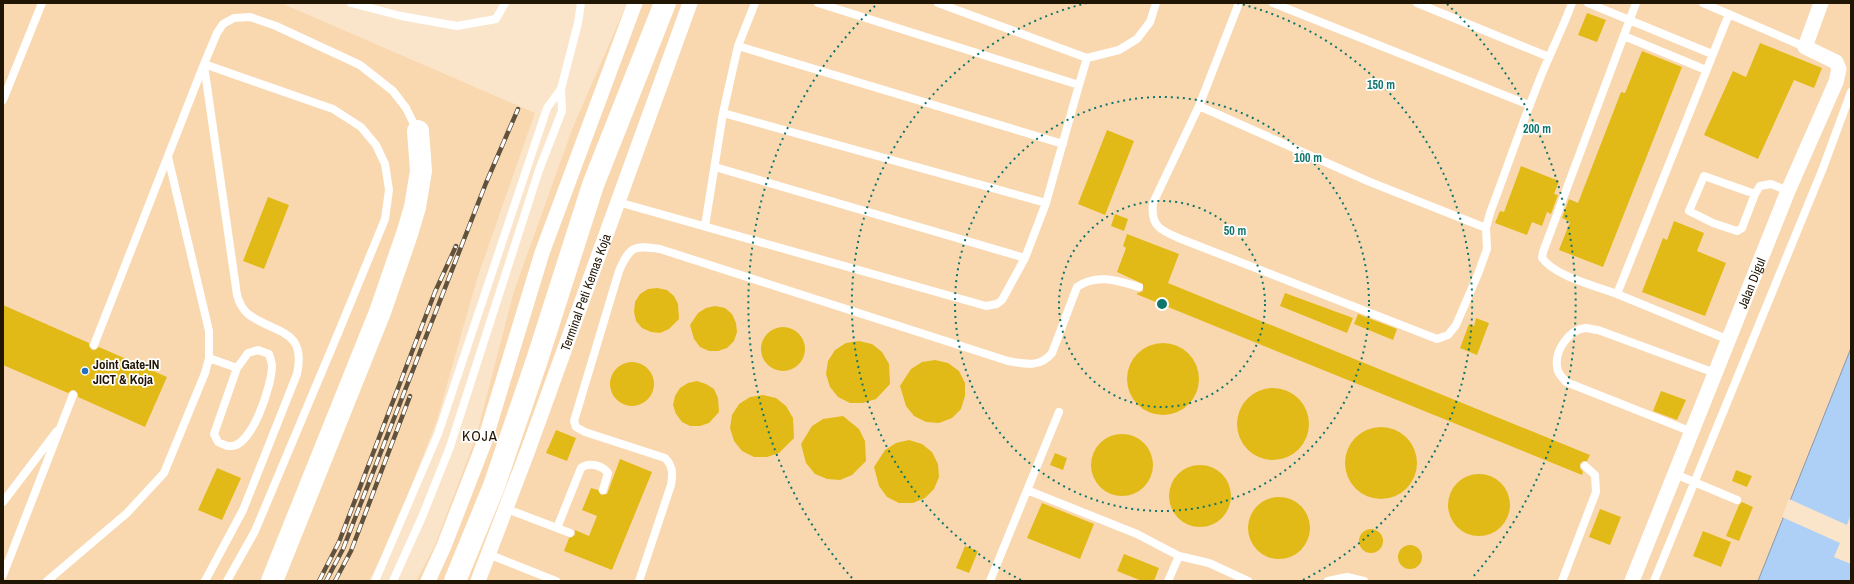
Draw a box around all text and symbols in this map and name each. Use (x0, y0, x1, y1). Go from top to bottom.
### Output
text: 150 m (1367, 77, 1395, 93)
text: 200 m (1523, 121, 1551, 137)
text: 100 m (1294, 150, 1322, 166)
text: 50 m (1224, 223, 1246, 239)
street label: Terminal Peti Kemas Koja (556, 231, 614, 353)
street label: Jalan Digul (1733, 255, 1769, 311)
centre of rings (1155, 297, 1169, 311)
place label: Joint Gate-IN JICT & Koja (93, 356, 159, 388)
marker: Joint Gate-IN JICT & Koja (80, 366, 90, 376)
district label: KOJA (462, 425, 498, 446)

